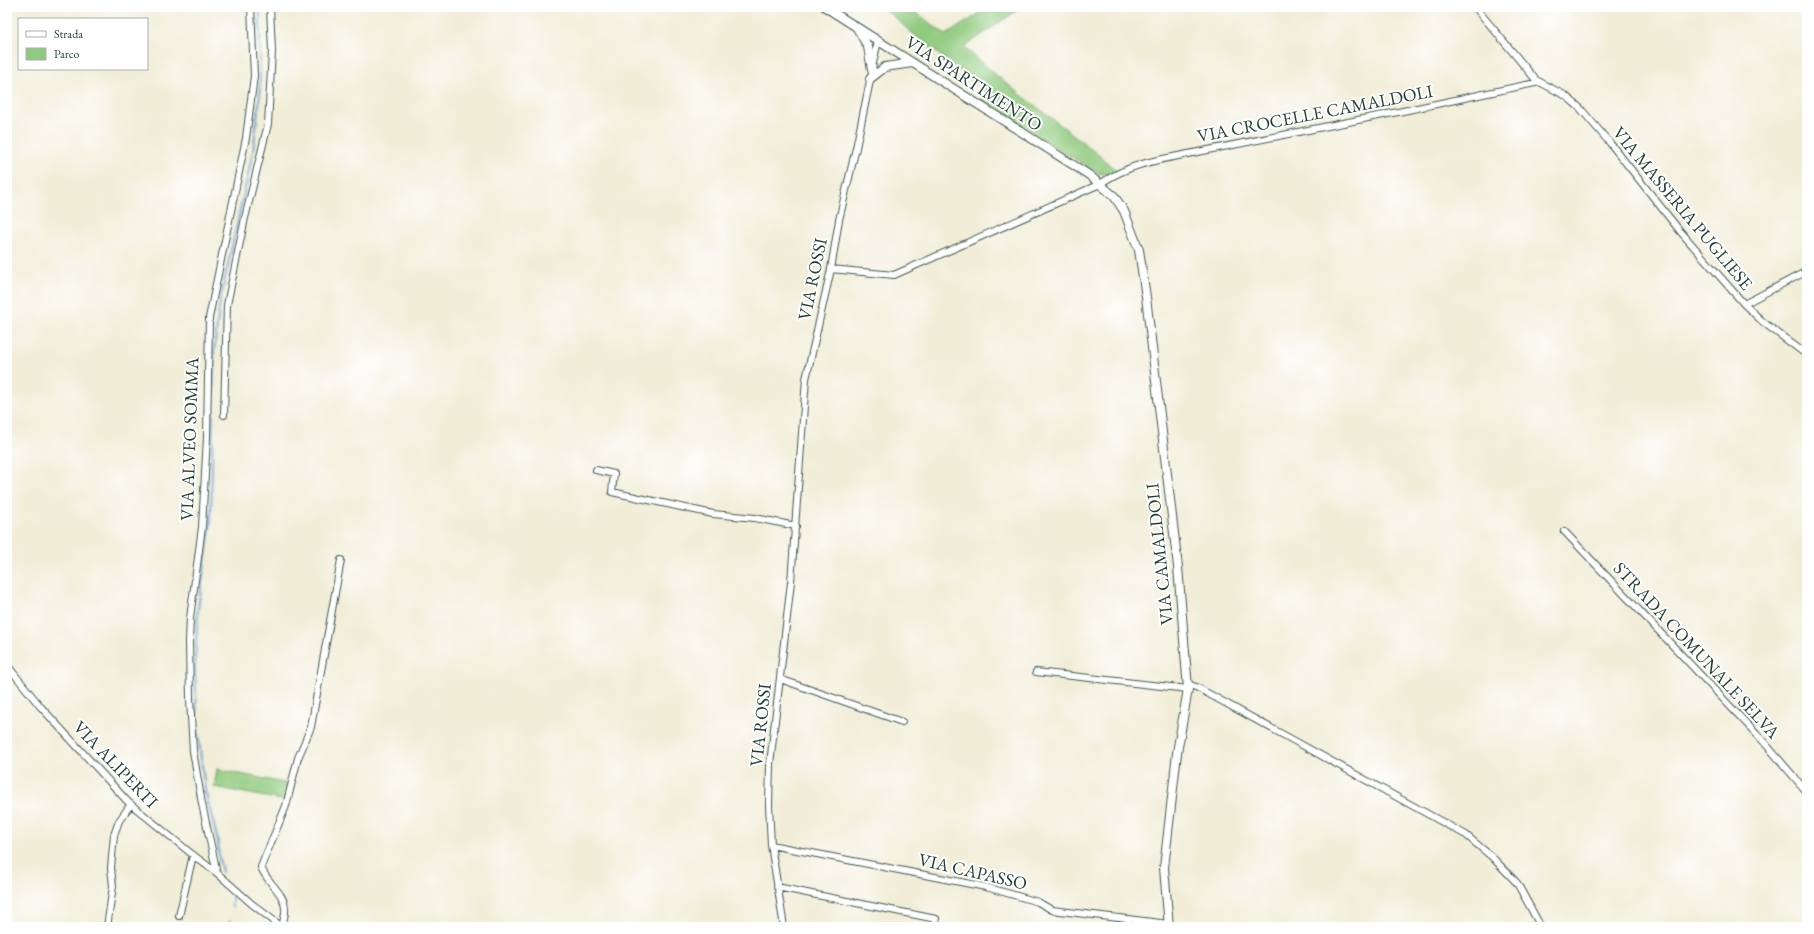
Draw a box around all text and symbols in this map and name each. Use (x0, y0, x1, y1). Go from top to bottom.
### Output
legend (18, 18, 148, 70)
text: Strada (54, 26, 83, 42)
street label: VIA SPARTIMENTO (901, 30, 1047, 136)
text: Parco (54, 46, 79, 62)
street label: VIA CROCELLE CAMALDOLI (1195, 79, 1435, 147)
street label: VIA MASSERIA PUGLIESE (1608, 122, 1758, 294)
street label: VIA ROSSI (792, 236, 832, 322)
street label: VIA ALVEO SOMMA (175, 356, 203, 521)
street label: VIA CAMALDOLI (1140, 482, 1178, 626)
street label: STRADA COMUNALE SELVA (1609, 557, 1785, 744)
street label: VIA ROSSI (744, 682, 776, 768)
street label: VIA ALIPERTI (69, 715, 163, 813)
street label: VIA CAPASSO (916, 847, 1030, 895)

